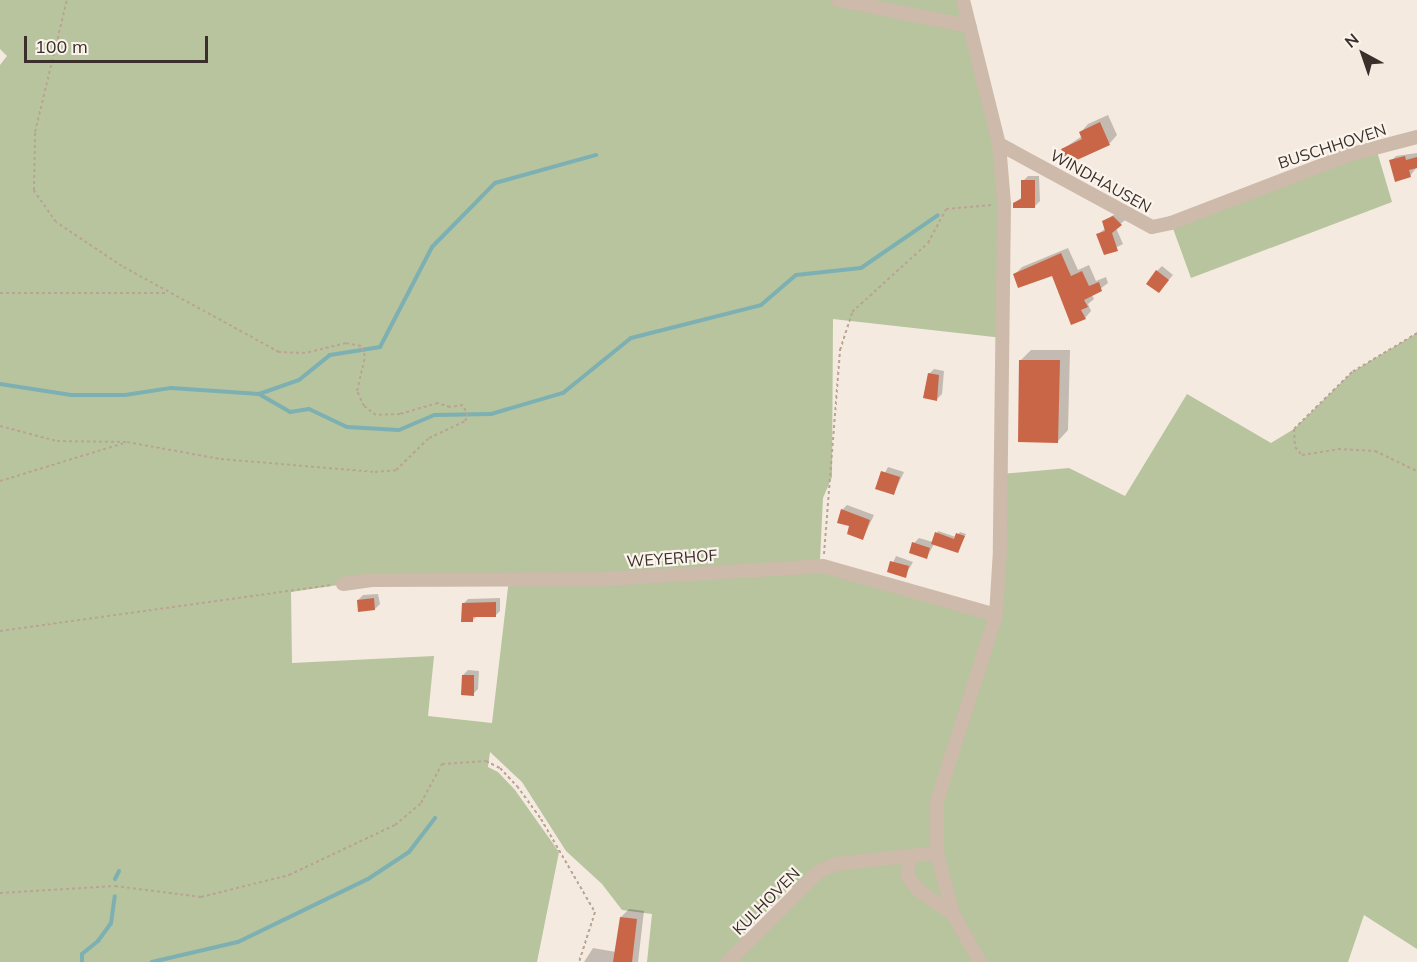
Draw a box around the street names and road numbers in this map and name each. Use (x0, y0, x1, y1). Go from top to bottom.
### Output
street label: BUSCHHOVEN (1275, 119, 1389, 173)
street label: WINDHAUSEN (1047, 145, 1155, 217)
street label: WEYERHOF (626, 545, 718, 571)
street label: KULHOVEN (728, 863, 804, 939)

